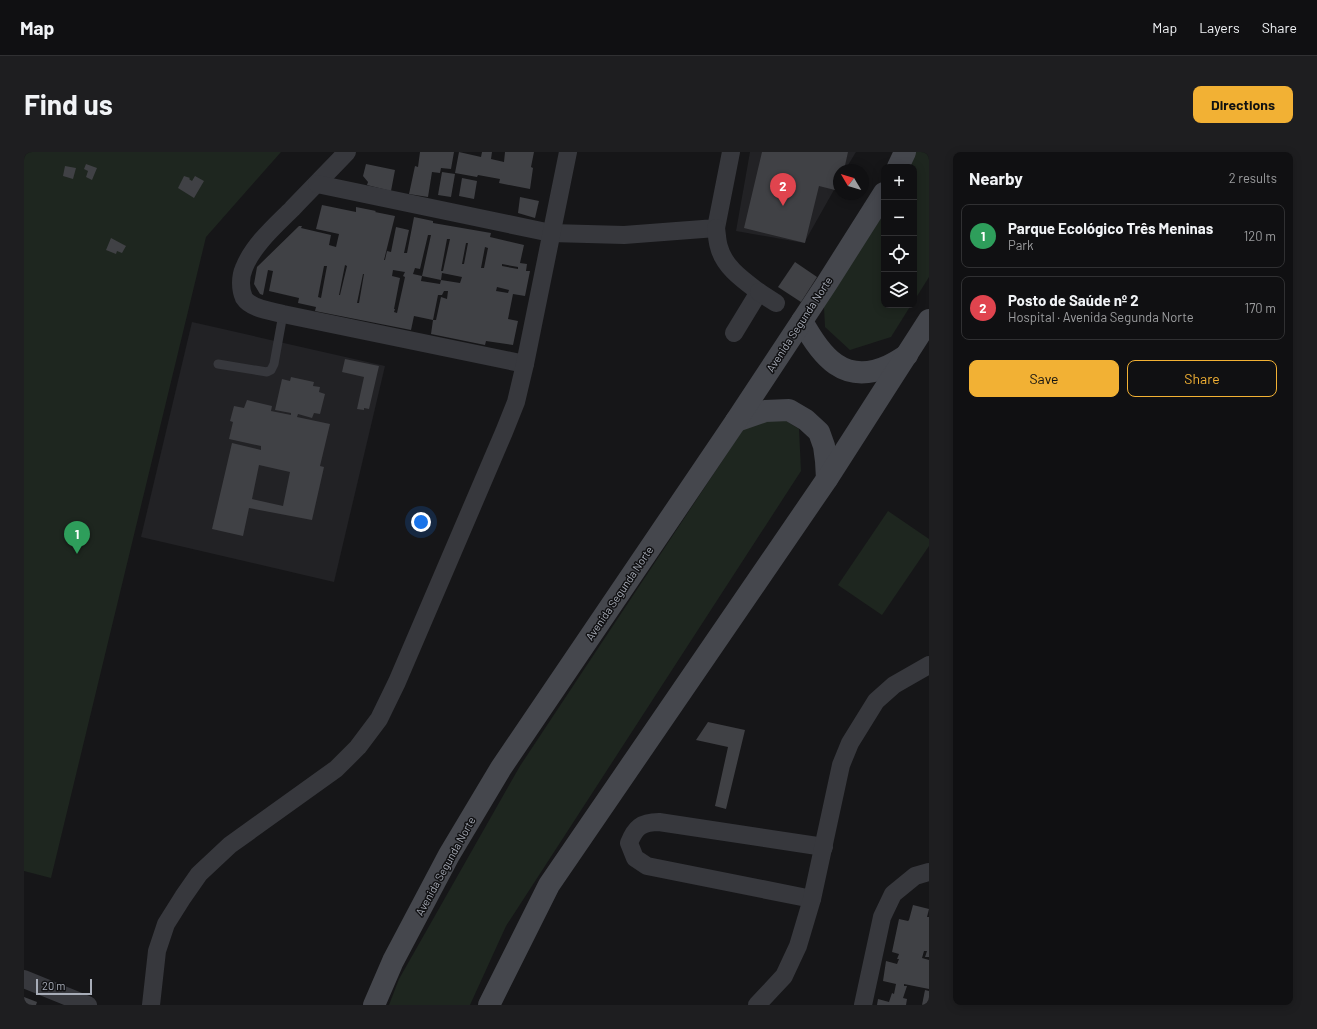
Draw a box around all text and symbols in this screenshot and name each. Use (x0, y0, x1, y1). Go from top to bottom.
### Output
text: Map (20, 16, 54, 39)
text: Map (1152, 19, 1177, 36)
text: Layers (1199, 19, 1240, 36)
text: Share (1262, 19, 1297, 36)
button: Directions (1193, 86, 1293, 123)
text: Find us (24, 87, 113, 121)
north arrow (833, 164, 869, 200)
map controls (881, 164, 917, 308)
button: + (881, 164, 917, 200)
text: Nearby (969, 168, 1023, 188)
text: 2 results (1229, 170, 1277, 186)
pin: 2 (770, 173, 796, 206)
button: − (881, 200, 917, 236)
text: Parque Ecológico Três Meninas (1008, 219, 1213, 237)
text: 1 (981, 228, 985, 244)
text: 120 m (1244, 228, 1276, 244)
button: locate (881, 236, 917, 272)
text: Park (1008, 237, 1034, 253)
button: layers (881, 272, 917, 308)
street label: Avenida Segunda Norte (763, 274, 835, 374)
text: Posto de Saúde nº 2 (1008, 291, 1139, 309)
text: 2 (979, 300, 987, 316)
text: 170 m (1245, 300, 1276, 316)
text: Hospital · Avenida Segunda Norte (1008, 309, 1194, 325)
button: Save (969, 360, 1119, 397)
button: Share (1127, 360, 1277, 397)
your location (411, 512, 431, 532)
pin: 1 (64, 521, 90, 554)
street label: Avenida Segunda Norte (583, 543, 655, 643)
street label: Avenida Segunda Norte (412, 814, 478, 918)
scale bar (36, 977, 92, 996)
text: 20 m (42, 979, 65, 992)

